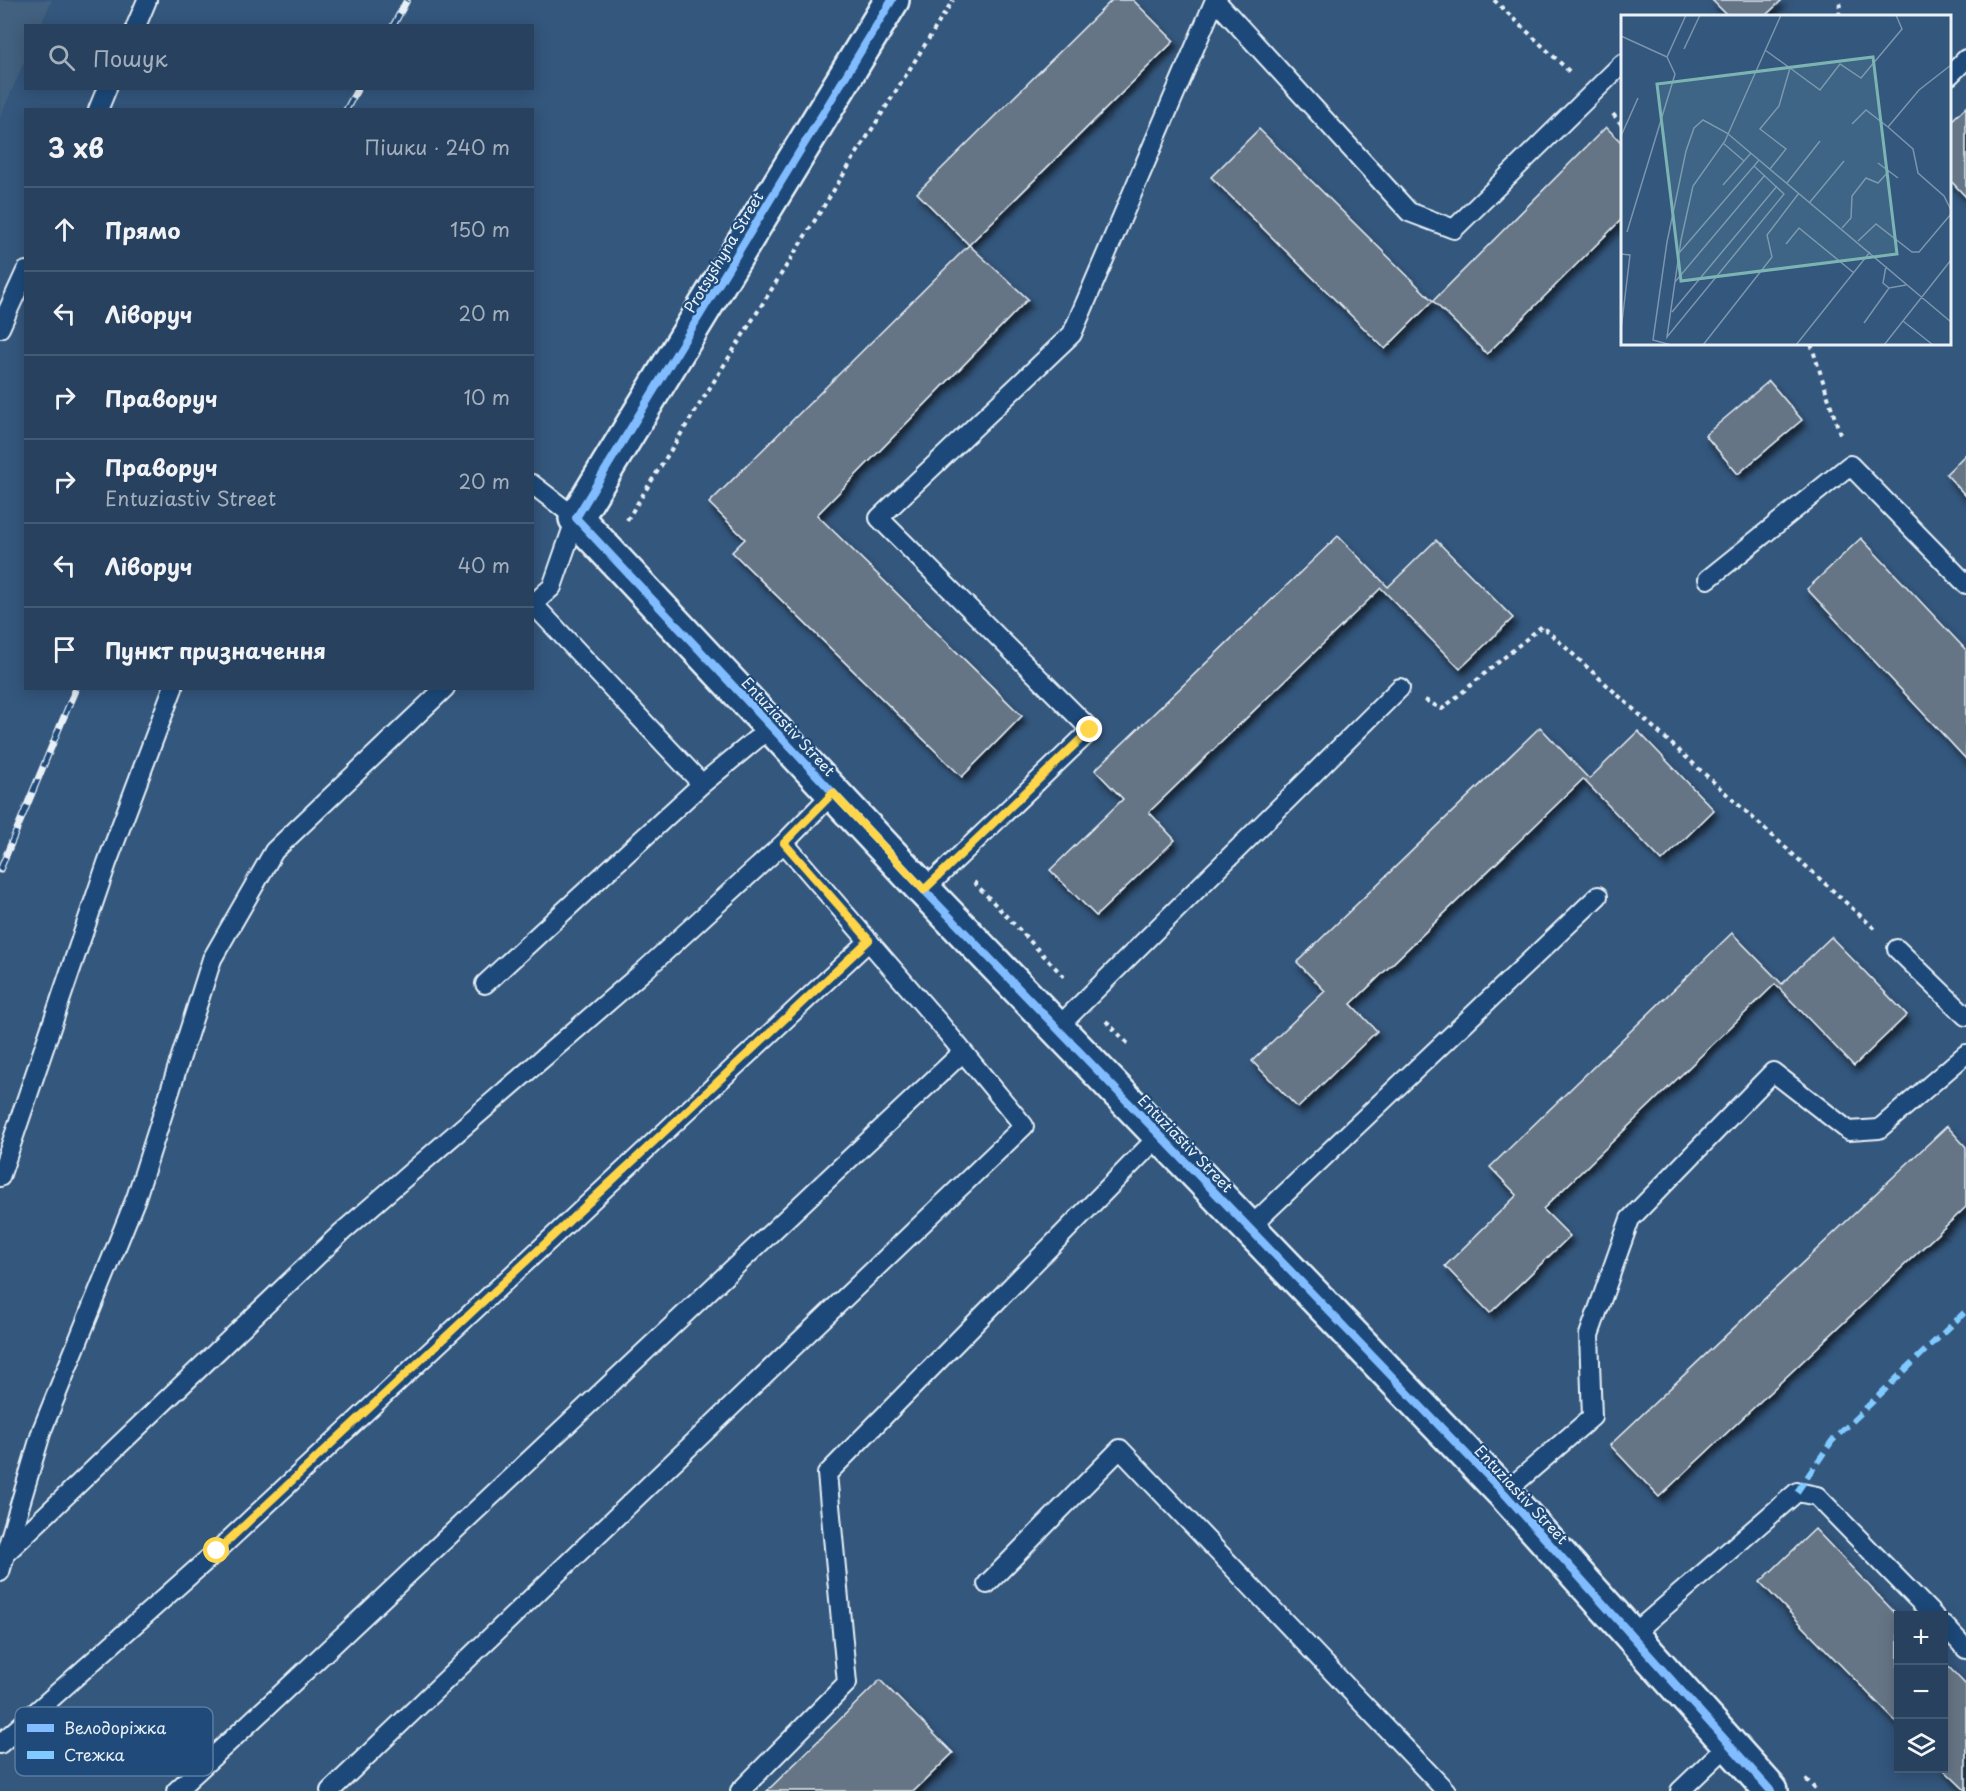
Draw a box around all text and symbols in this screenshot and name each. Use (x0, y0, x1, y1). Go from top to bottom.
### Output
inset map (1621, 15, 1951, 345)
search box (24, 24, 534, 90)
icon: search (45, 41, 78, 74)
text: Пошук (93, 41, 168, 74)
text: 3 хв (48, 128, 104, 167)
text: Пішки · 240 m (365, 132, 510, 162)
street label: Protsyshyna Street (678, 187, 768, 317)
icon: ahead (48, 213, 81, 246)
text: Прямо (105, 213, 180, 246)
text: 150 m (450, 214, 510, 244)
icon: left (48, 297, 81, 330)
text: Ліворуч (105, 297, 192, 330)
text: 20 m (458, 298, 510, 328)
icon: right (48, 381, 81, 414)
text: Праворуч (105, 381, 218, 414)
text: 10 m (463, 382, 510, 412)
text: Праворуч (105, 450, 218, 483)
icon: right (48, 465, 81, 498)
text: 20 m (458, 466, 510, 496)
text: Entuziastiv Street (105, 483, 276, 513)
icon: left (48, 549, 81, 582)
text: Ліворуч (105, 549, 192, 582)
text: 40 m (458, 550, 510, 580)
icon: arrive (48, 633, 81, 666)
text: Пункт призначення (105, 633, 326, 666)
street label: Entuziastiv Street (737, 671, 841, 781)
route end (1076, 716, 1102, 742)
street label: Entuziastiv Street (1133, 1089, 1239, 1197)
street label: Entuziastiv Street (1470, 1439, 1574, 1549)
route start (203, 1537, 229, 1563)
map controls (1894, 1611, 1948, 1773)
button: + (1894, 1611, 1948, 1665)
button: − (1894, 1665, 1948, 1719)
legend (15, 1707, 213, 1776)
text: Велодоріжка (64, 1715, 166, 1739)
button: layers (1894, 1719, 1948, 1773)
text: Стежка (64, 1742, 125, 1766)

